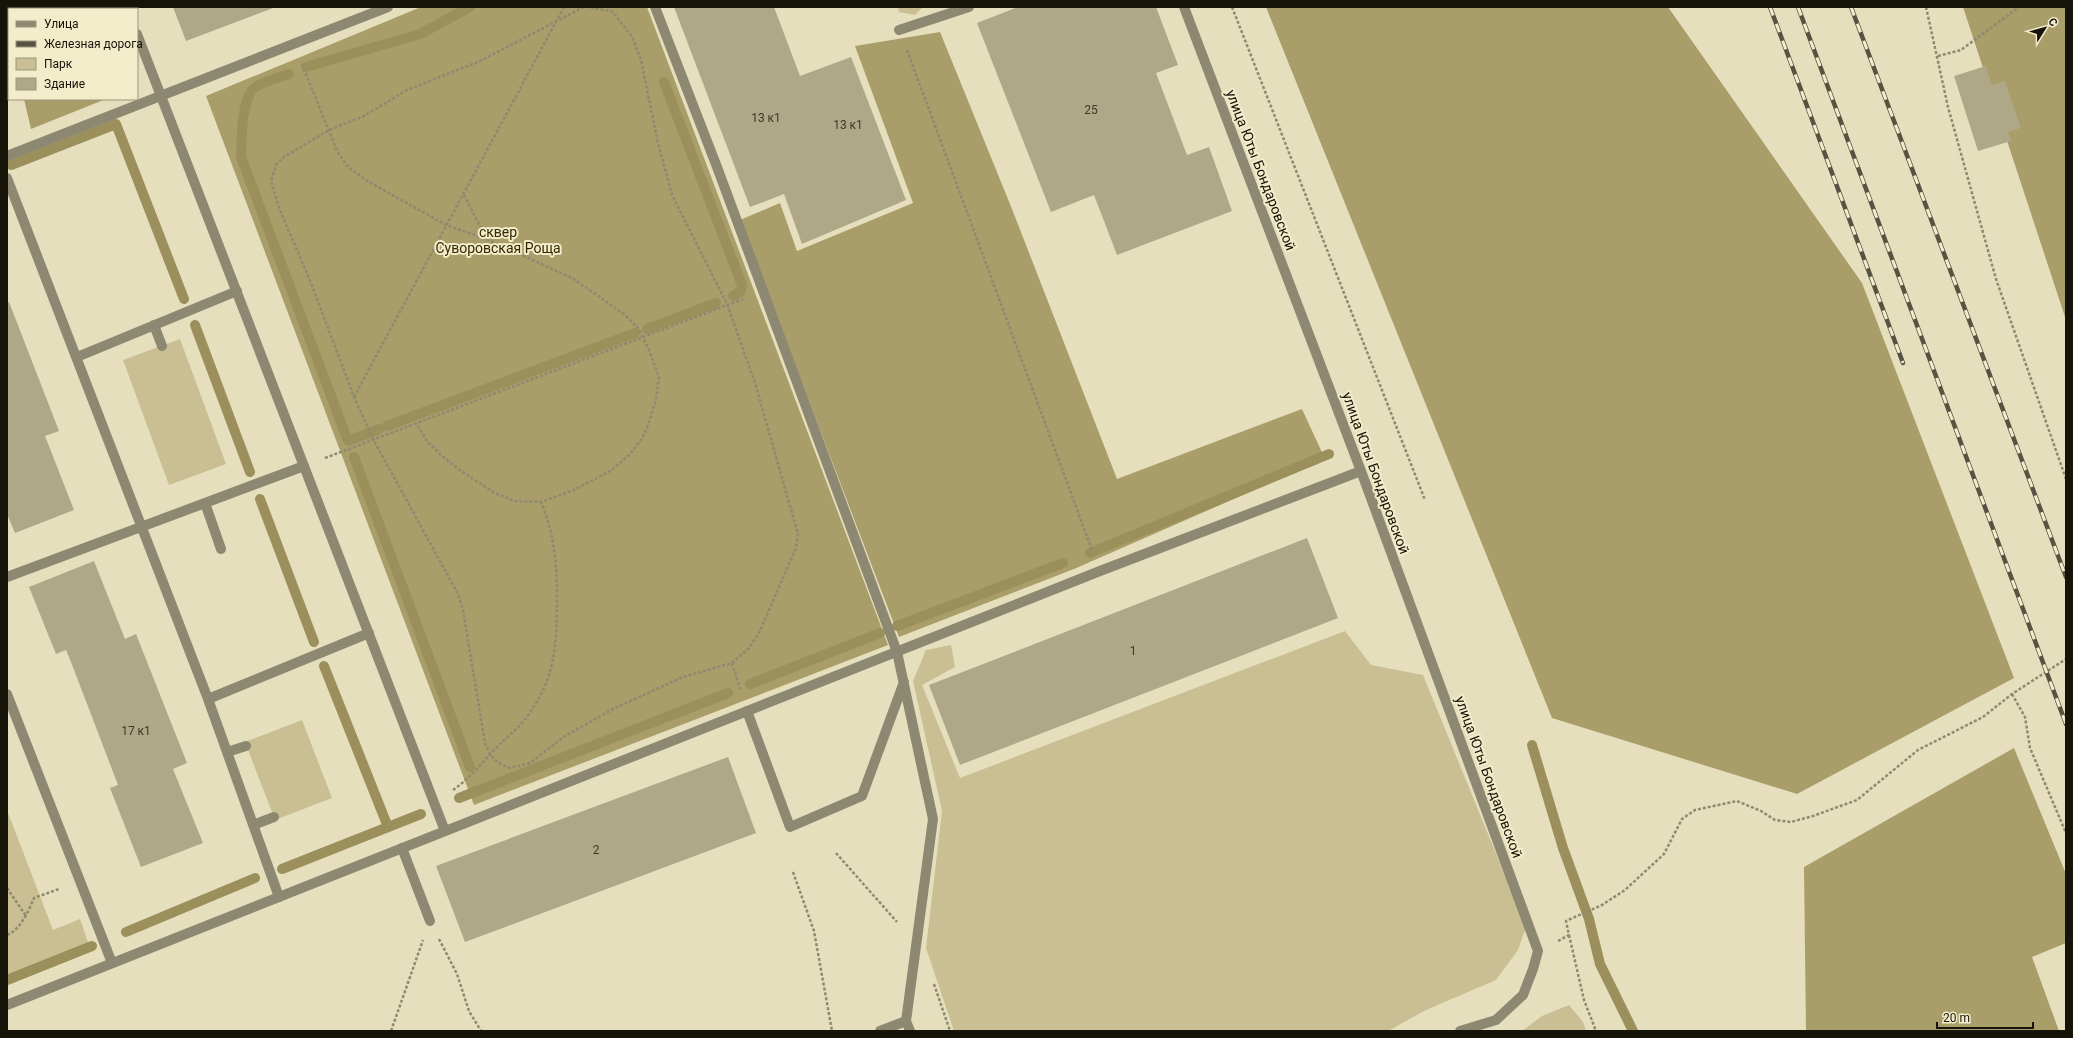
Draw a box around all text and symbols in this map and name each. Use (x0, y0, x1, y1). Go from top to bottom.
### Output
legend (8, 8, 138, 100)
north arrow (2025, 8, 2065, 48)
text: С (2045, 15, 2060, 29)
text: Улица (44, 17, 79, 31)
text: Железная дорога (44, 37, 143, 51)
text: Парк (44, 57, 73, 71)
text: Здание (44, 77, 85, 91)
street label: улица Юты Бондаровской (1223, 87, 1299, 253)
house number: 25 (1084, 103, 1098, 117)
house number: 13 к1 (751, 111, 781, 125)
house number: 13 к1 (833, 118, 863, 132)
park label: сквер Суворовская Роща (435, 224, 561, 256)
street label: улица Юты Бондаровской (1339, 390, 1413, 556)
house number: 1 (1130, 644, 1136, 658)
street label: улица Юты Бондаровской (1452, 694, 1526, 860)
house number: 17 к1 (121, 724, 151, 738)
house number: 2 (593, 843, 600, 857)
scale bar (1937, 1004, 2033, 1030)
text: 20 m (1943, 1011, 1970, 1025)

